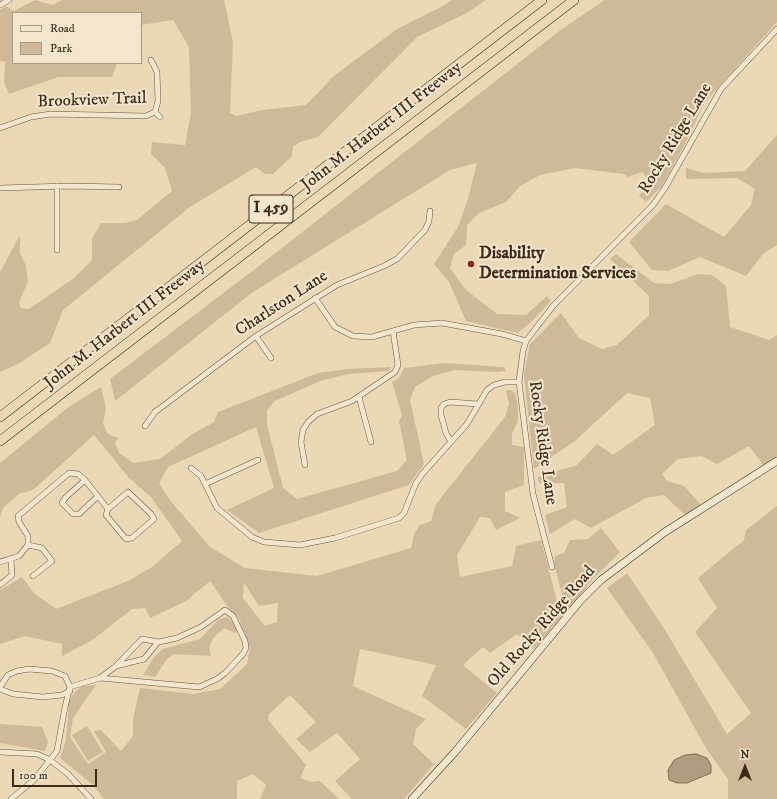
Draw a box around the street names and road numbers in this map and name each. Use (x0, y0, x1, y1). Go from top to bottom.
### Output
street label: John M. Harbert III Freeway (298, 58, 466, 196)
street label: Rocky Ridge Lane (635, 80, 717, 198)
street label: Brookview Trail (37, 89, 147, 113)
road number: I 459 (249, 195, 293, 223)
street label: John M. Harbert III Freeway (41, 256, 209, 394)
street label: Charlston Lane (232, 267, 332, 341)
street label: Rocky Ridge Lane (523, 379, 561, 507)
street label: Old Rocky Ridge Road (484, 562, 600, 692)

